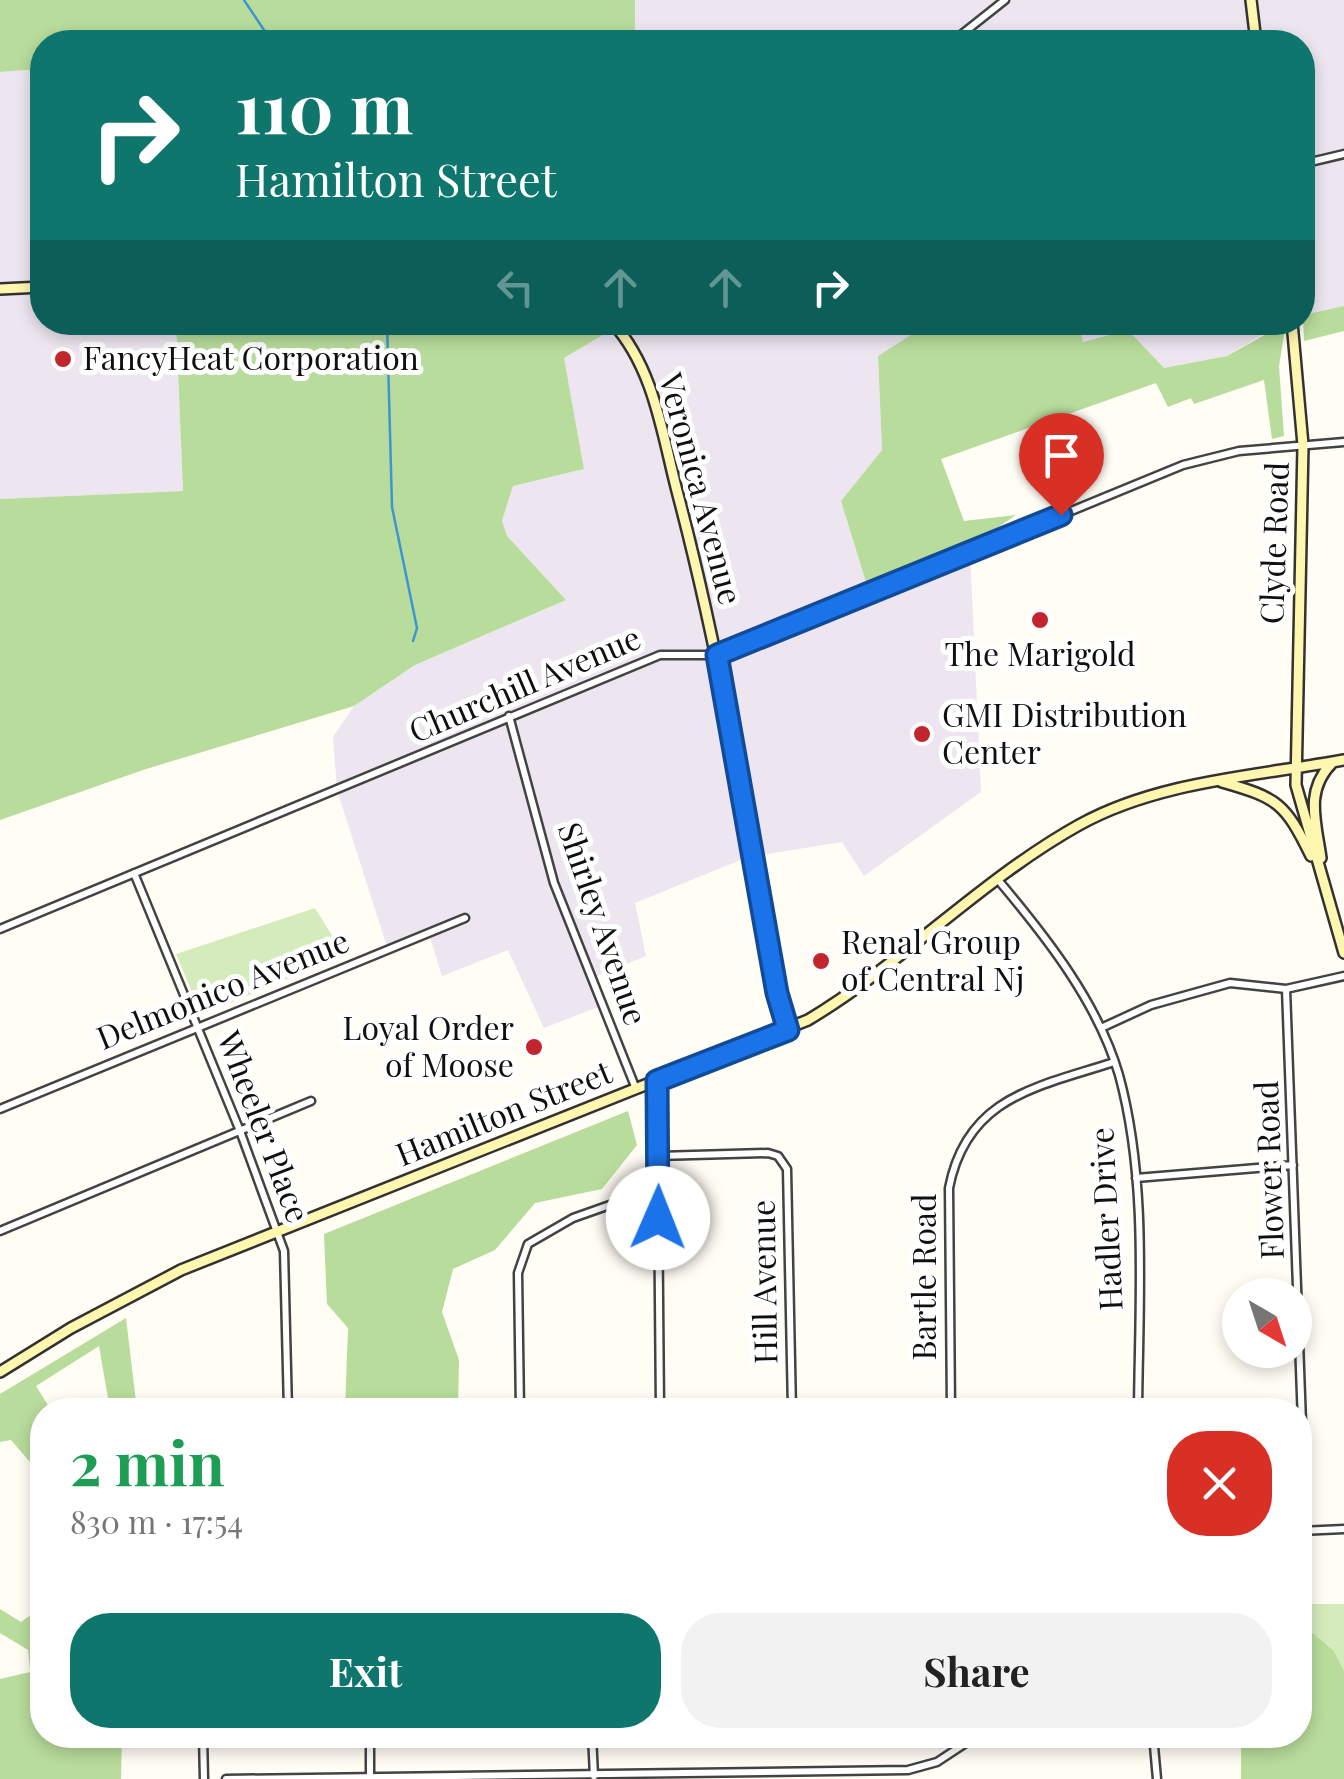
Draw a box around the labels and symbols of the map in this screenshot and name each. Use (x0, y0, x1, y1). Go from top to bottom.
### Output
place label: FancyHeat Corporation (83, 335, 419, 378)
marker: FancyHeat Corporation (52, 348, 74, 370)
street label: Veronica Avenue (651, 367, 754, 609)
pin (1019, 413, 1104, 516)
street label: Clyde Road (1248, 461, 1297, 625)
marker: The Marigold (1029, 609, 1051, 631)
street label: Churchill Avenue (402, 615, 646, 751)
place label: The Marigold (944, 631, 1136, 674)
place label: GMI Distribution Center (942, 692, 1187, 772)
marker: GMI Distribution Center (911, 723, 933, 745)
street label: Shirley Avenue (550, 816, 659, 1030)
street label: Delmonico Avenue (90, 917, 355, 1058)
place label: Renal Group of Central Nj (841, 919, 1024, 999)
marker: Renal Group of Central Nj (810, 950, 832, 972)
place label: Loyal Order of Moose (343, 1005, 514, 1085)
street label: Wheeler Place (209, 1023, 322, 1228)
marker: Loyal Order of Moose (523, 1036, 545, 1058)
street label: Hamilton Street (389, 1049, 618, 1174)
street label: Flower Road (1243, 1080, 1292, 1260)
street label: Hadler Drive (1078, 1126, 1131, 1312)
position arrow (606, 1166, 710, 1270)
street label: Bartle Road (901, 1193, 944, 1361)
street label: Hill Avenue (740, 1199, 785, 1365)
north arrow (1222, 1278, 1312, 1368)

